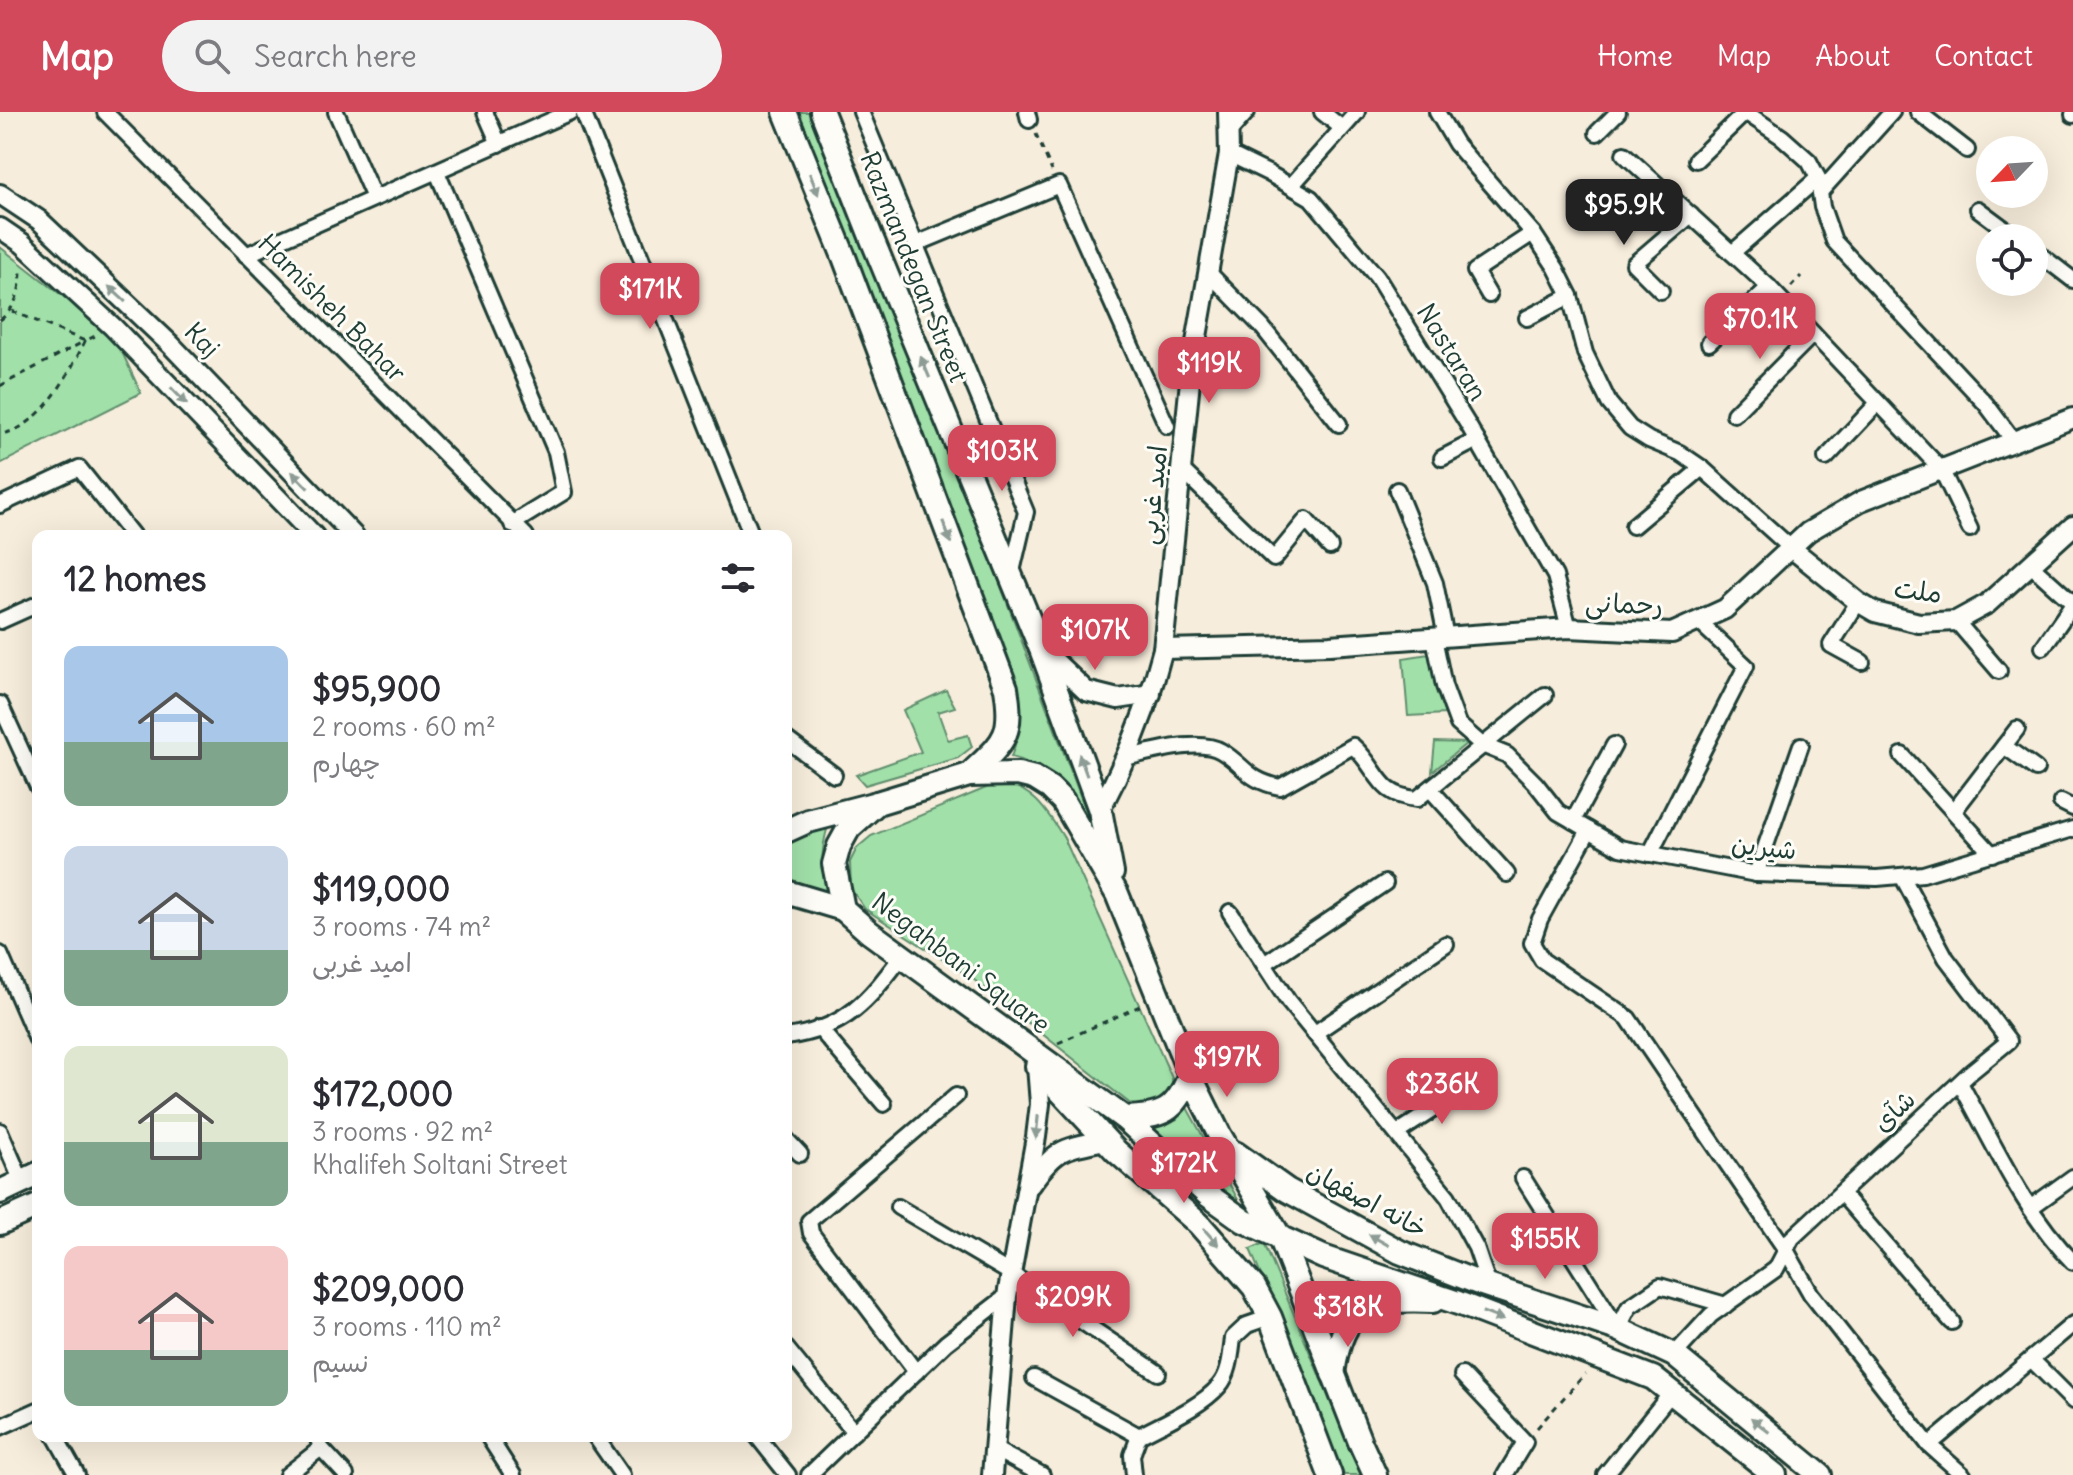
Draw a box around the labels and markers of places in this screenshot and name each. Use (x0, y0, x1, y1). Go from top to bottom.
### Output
pin: $95.9K (1559, 179, 1689, 247)
pin: $171K (594, 263, 706, 331)
pin: $70.1K (1695, 293, 1825, 361)
pin: $119K (1153, 337, 1265, 405)
pin: $103K (946, 425, 1058, 493)
pin: $107K (1039, 604, 1151, 672)
pin: $197K (1171, 1031, 1283, 1099)
pin: $236K (1386, 1058, 1498, 1126)
pin: $172K (1128, 1137, 1240, 1205)
pin: $155K (1489, 1213, 1601, 1281)
pin: $209K (1017, 1271, 1129, 1339)
pin: $318K (1292, 1281, 1404, 1349)

